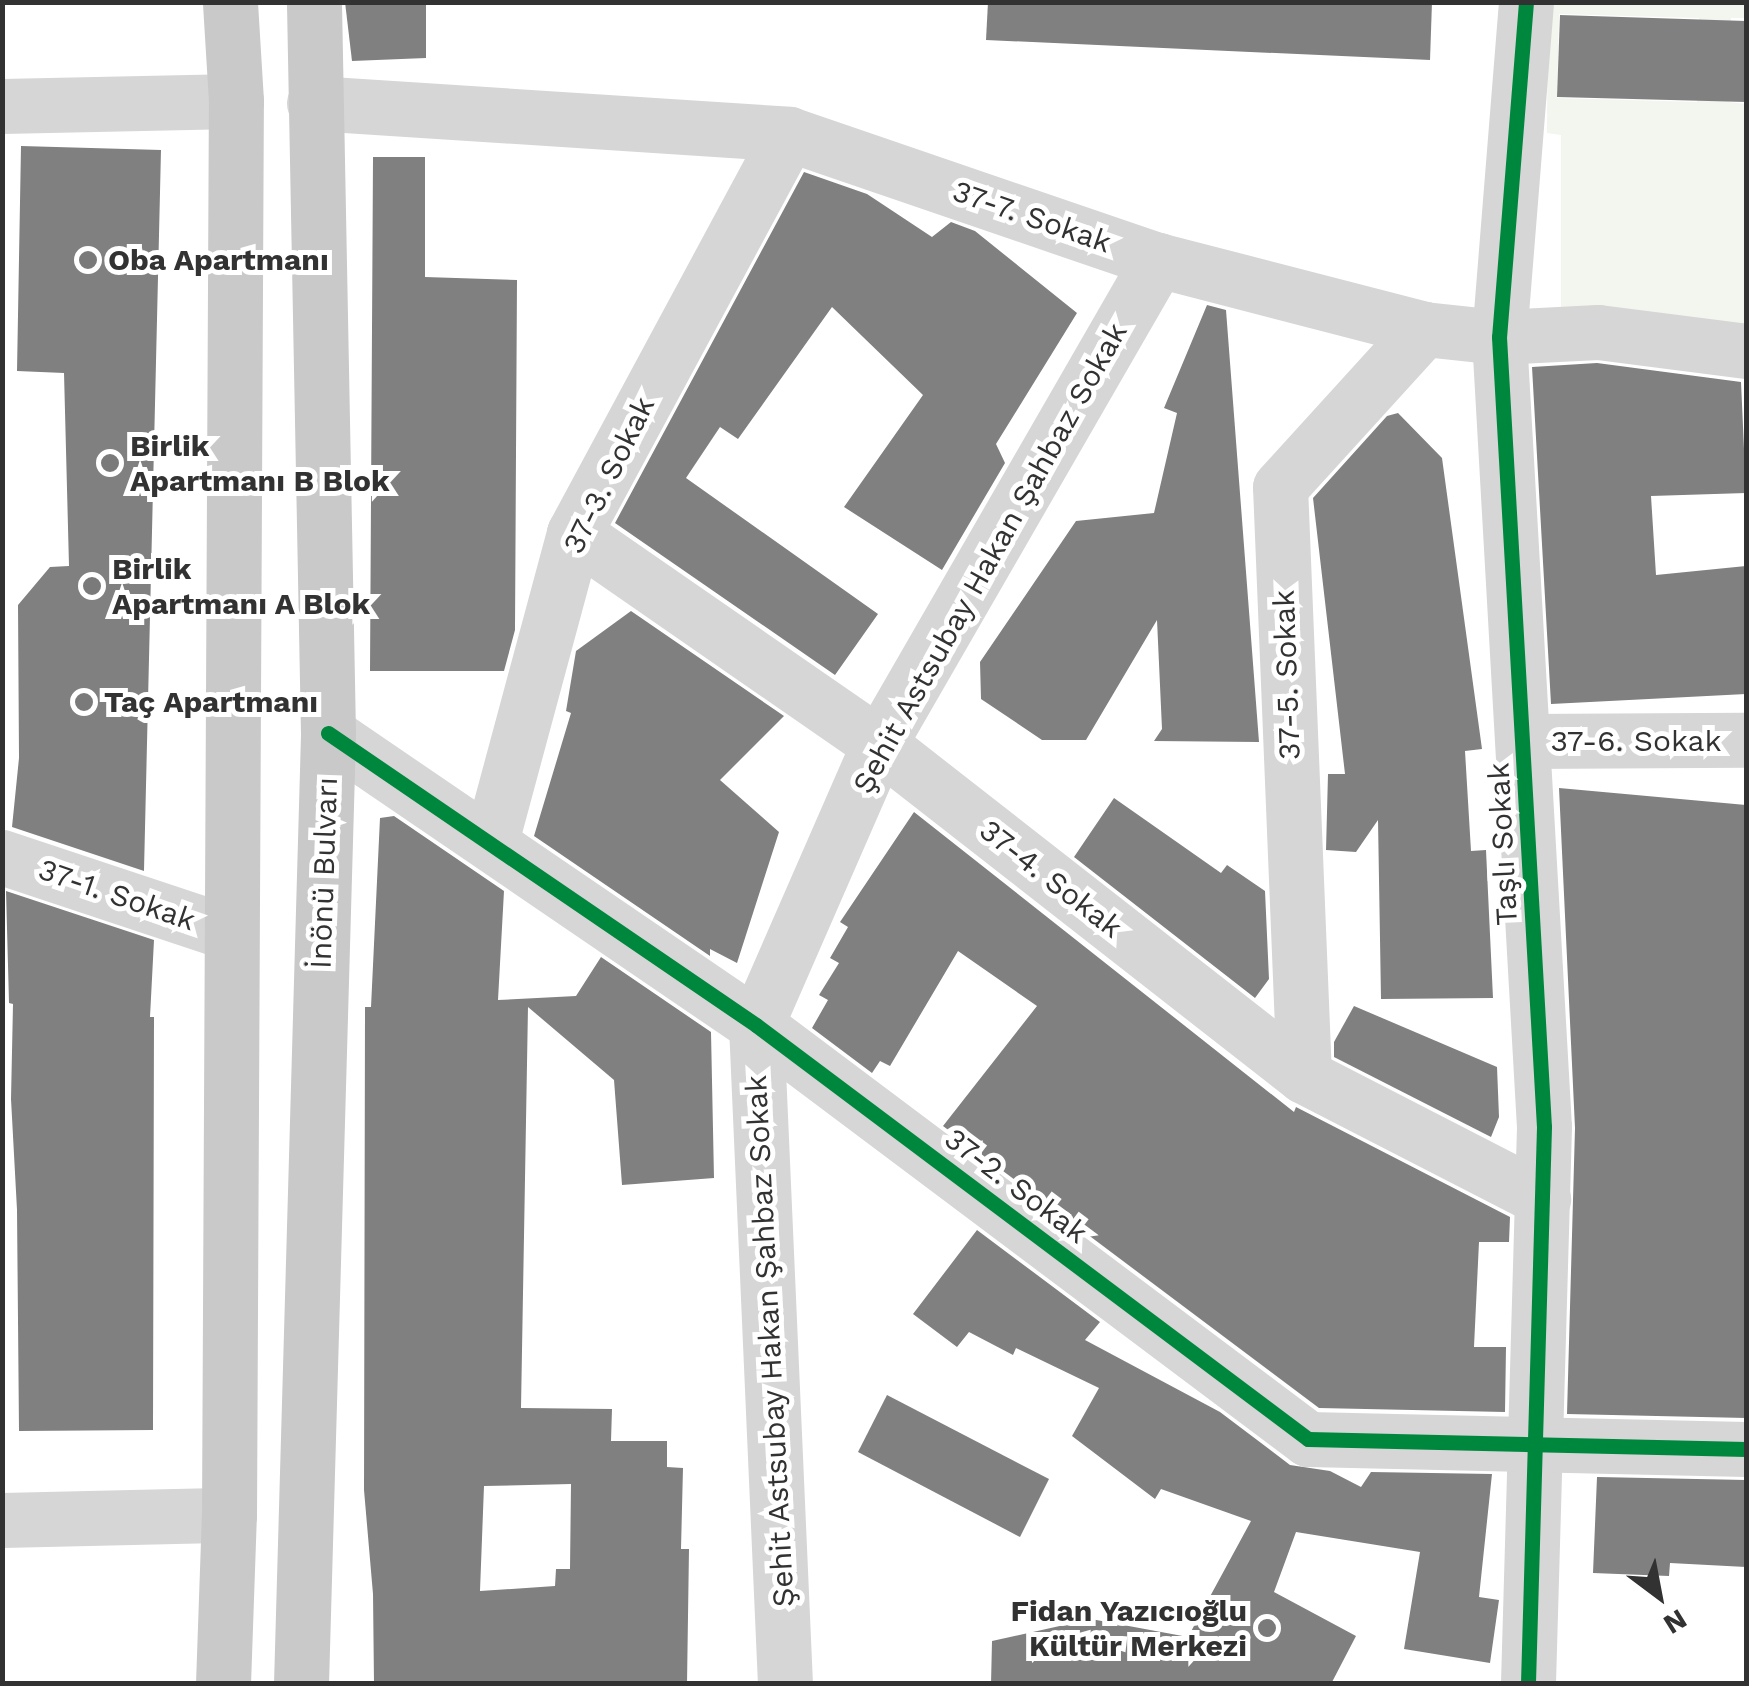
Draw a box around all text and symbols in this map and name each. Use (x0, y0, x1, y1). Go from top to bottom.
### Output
street label: 37-7. Sokak (948, 173, 1116, 261)
place label: Oba Apartmanı (108, 242, 330, 278)
marker: Oba Apartmanı (77, 249, 99, 271)
street label: Şehit Astsubay Hakan Şahbaz Sokak (845, 315, 1135, 801)
street label: 37-3. Sokak (556, 391, 662, 559)
place label: Birlik Apartmanı B Blok (130, 428, 390, 498)
marker: Birlik Apartmanı B Blok (99, 452, 121, 474)
place label: Birlik Apartmanı A Blok (112, 551, 371, 622)
marker: Birlik Apartmanı A Blok (81, 575, 103, 597)
street label: 37-5. Sokak (1266, 589, 1308, 761)
place label: Taç Apartmanı (104, 684, 319, 720)
marker: Taç Apartmanı (73, 691, 95, 713)
street label: 37-6. Sokak (1550, 723, 1722, 759)
street label: Taşlı Sokak (1481, 762, 1525, 926)
street label: İnönü Bulvarı (303, 777, 345, 969)
street label: 37-4. Sokak (973, 812, 1129, 946)
street label: 37-1. Sokak (34, 851, 200, 939)
street label: Şehit Astsubay Hakan Şahbaz Sokak (738, 1073, 802, 1609)
street label: 37-2. Sokak (938, 1121, 1094, 1251)
north arrow (1609, 1546, 1709, 1646)
place label: Fidan Yazıcıoğlu Kültür Merkezi (1010, 1593, 1247, 1664)
text: N (1658, 1602, 1693, 1641)
marker: Fidan Yazıcıoğlu Kültür Merkezi (1256, 1617, 1278, 1639)

